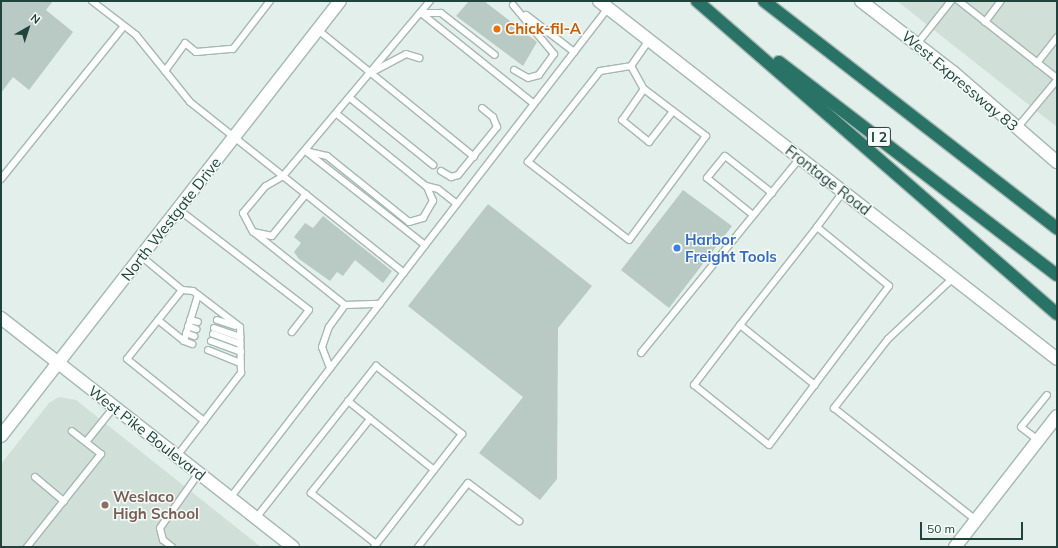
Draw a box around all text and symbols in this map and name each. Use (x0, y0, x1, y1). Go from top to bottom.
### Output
north arrow (8, 8, 48, 48)
text: N (28, 11, 43, 27)
place label: Chick-fil-A (505, 20, 581, 38)
marker: Chick-fil-A (492, 24, 502, 34)
street label: West Expressway 83 (898, 27, 1022, 135)
road number: I 2 (866, 125, 892, 149)
street label: Frontage Road (782, 141, 874, 219)
street label: North Westgate Drive (117, 154, 225, 284)
place label: Harbor Freight Tools (685, 230, 777, 265)
marker: Harbor Freight Tools (672, 243, 682, 253)
street label: West Pike Boulevard (85, 382, 209, 484)
place label: Weslaco High School (113, 487, 199, 522)
marker: Weslaco High School (100, 500, 110, 510)
scale bar (922, 514, 1025, 540)
text: 50 m (927, 521, 955, 536)

